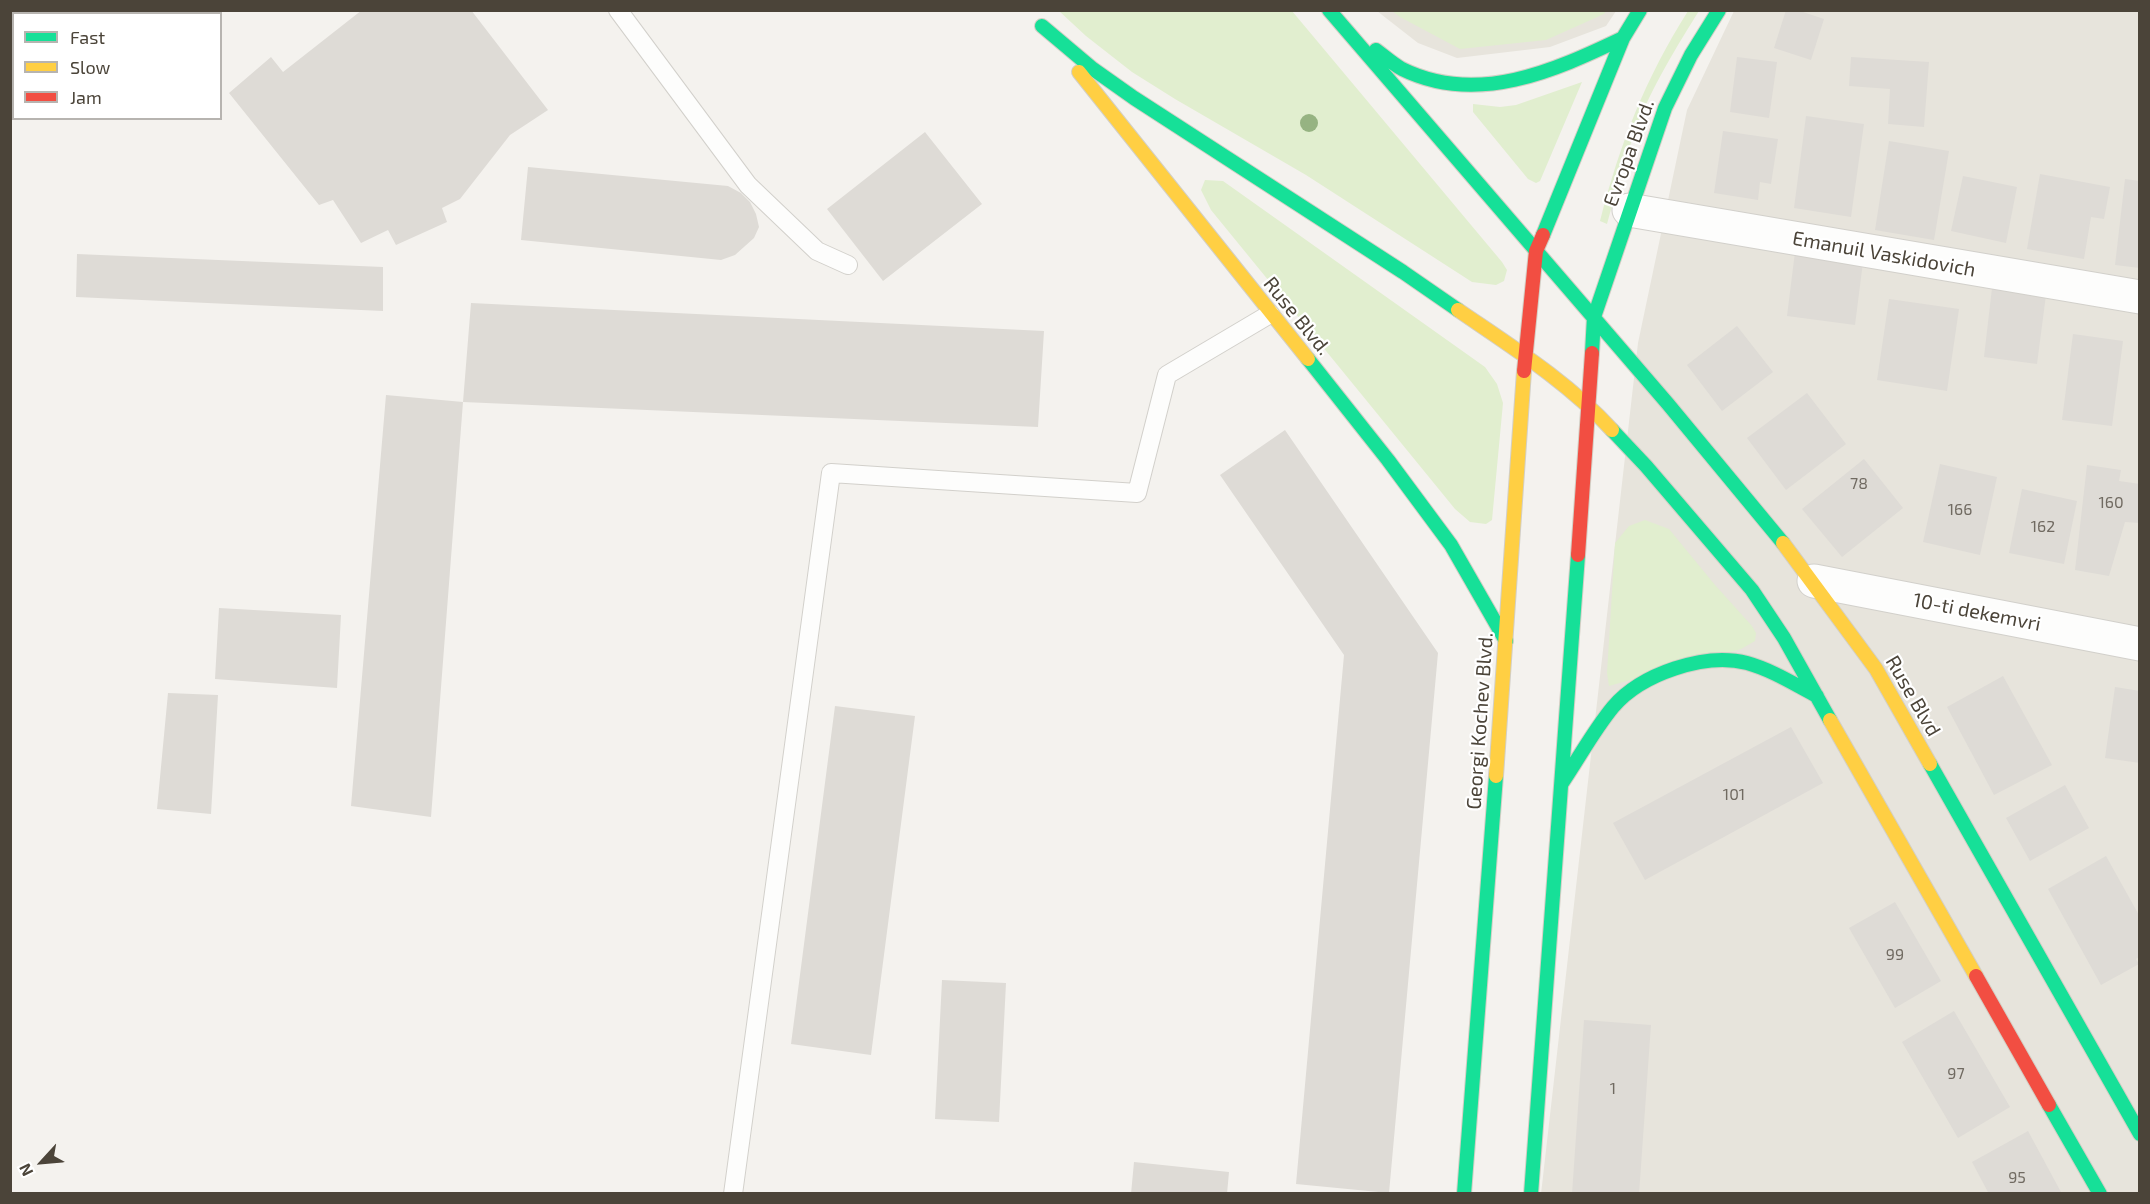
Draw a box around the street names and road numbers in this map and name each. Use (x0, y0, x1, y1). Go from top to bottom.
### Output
street label: Evropa Blvd. (1599, 96, 1659, 210)
street label: Emanuil Vaskidovich (1791, 226, 1977, 282)
street label: Ruse Blvd. (1258, 272, 1336, 360)
street label: 10-ti dekemvri (1911, 588, 2043, 636)
street label: Georgi Kochev Blvd. (1462, 632, 1498, 810)
street label: Ruse Blvd (1880, 651, 1946, 741)

